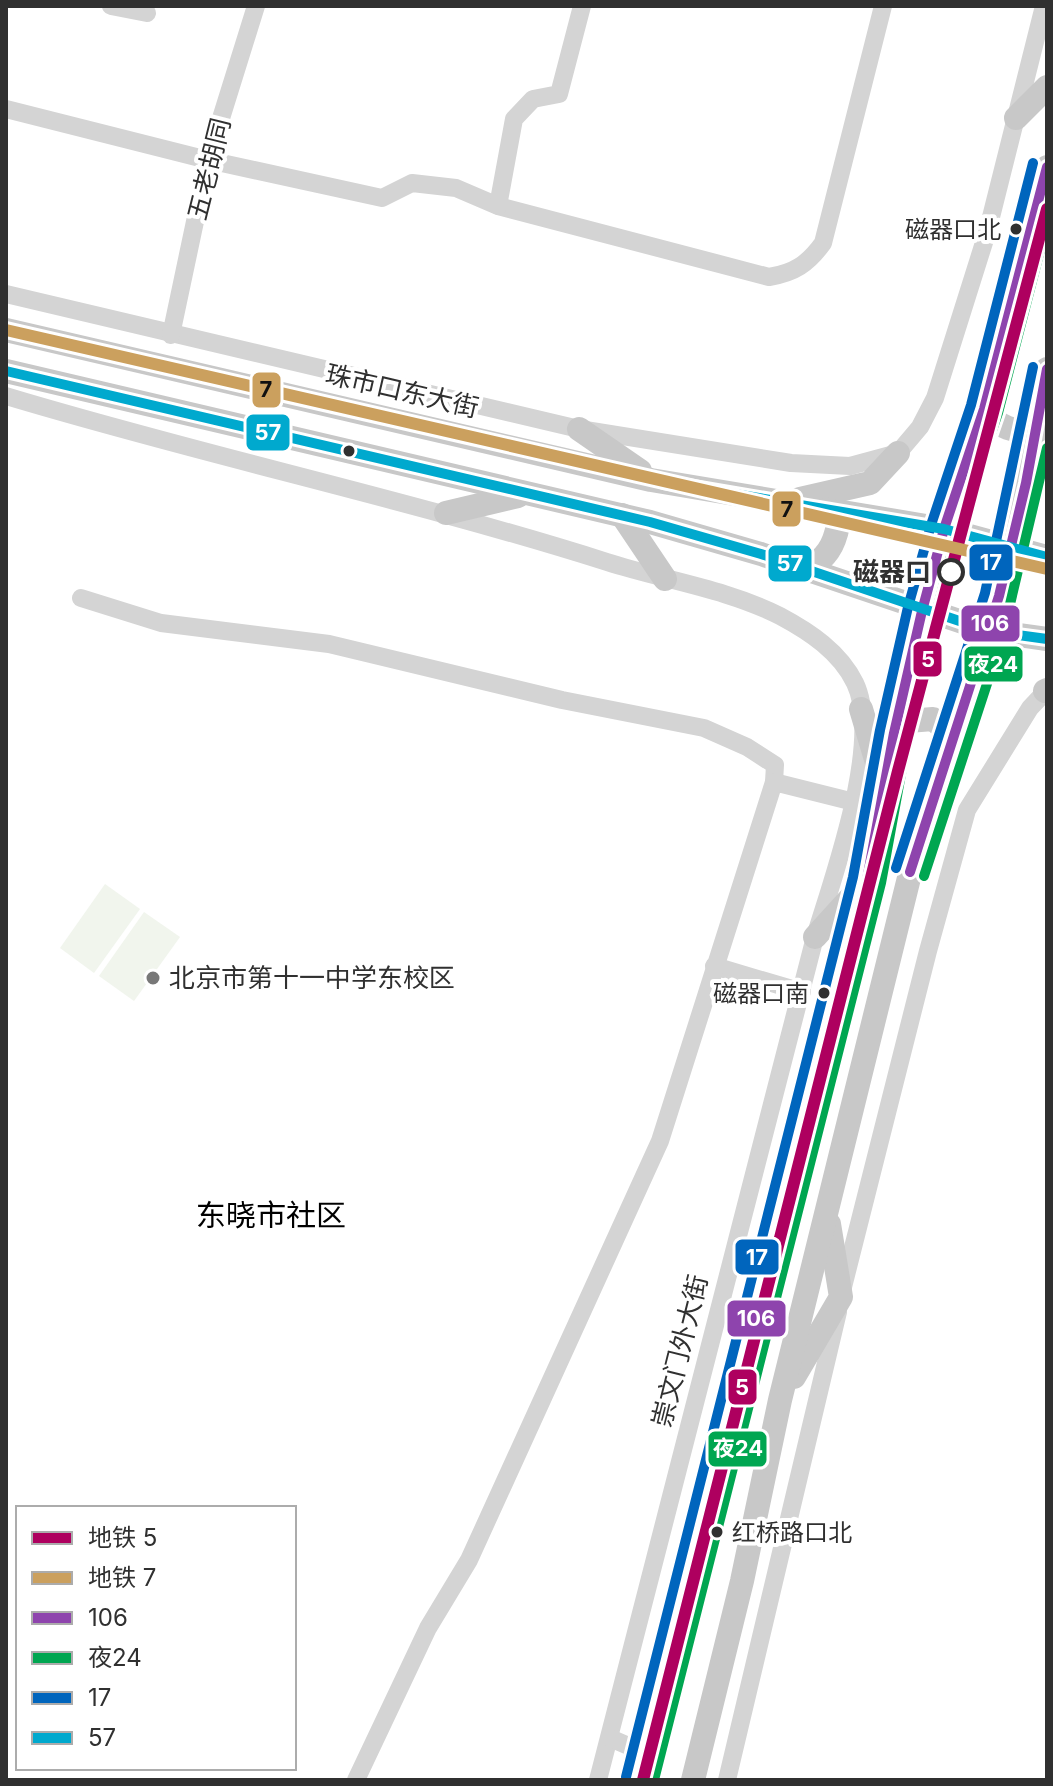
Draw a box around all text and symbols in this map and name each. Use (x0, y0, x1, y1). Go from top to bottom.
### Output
street label: 五老胡同 (181, 115, 236, 223)
place label: 磁器口北 (905, 215, 1001, 244)
marker: 磁器口北 (1008, 221, 1024, 237)
street label: 珠市口东大街 (323, 358, 482, 423)
line badge: 7 (251, 371, 282, 409)
text: 7 (260, 376, 272, 402)
line badge: 57 (245, 413, 291, 452)
text: 57 (255, 419, 281, 445)
unlabelled marker (341, 443, 357, 459)
line badge: 7 (771, 490, 802, 528)
text: 7 (781, 496, 793, 522)
line badge: 17 (968, 543, 1014, 582)
line badge: 57 (767, 544, 813, 583)
text: 17 (980, 549, 1002, 575)
text: 57 (777, 550, 803, 576)
place label: 磁器口 (853, 556, 931, 587)
marker: 磁器口 (938, 559, 964, 585)
line badge: 106 (960, 604, 1021, 643)
text: 106 (971, 610, 1009, 636)
line badge: 5 (912, 640, 943, 678)
line badge: 夜24 (963, 645, 1024, 683)
text: 5 (921, 646, 935, 672)
text: 夜24 (968, 651, 1018, 677)
place label: 北京市第十一中学东校区 (169, 962, 455, 993)
marker: 北京市第十一中学东校区 (144, 969, 162, 987)
place label: 磁器口南 (713, 979, 809, 1008)
marker: 磁器口南 (816, 985, 832, 1001)
district label: 东晓市社区 (196, 1197, 346, 1233)
line badge: 17 (734, 1238, 780, 1276)
text: 17 (746, 1244, 768, 1270)
street label: 崇文门外大街 (646, 1271, 713, 1430)
line badge: 106 (726, 1299, 787, 1338)
text: 106 (737, 1305, 775, 1331)
line badge: 5 (727, 1368, 758, 1406)
text: 5 (735, 1374, 749, 1400)
line badge: 夜24 (707, 1430, 768, 1468)
text: 夜24 (713, 1435, 763, 1461)
legend (16, 1506, 296, 1770)
place label: 红桥路口北 (732, 1518, 852, 1547)
text: 地铁 5 (88, 1523, 157, 1552)
marker: 红桥路口北 (709, 1524, 725, 1540)
text: 地铁 7 (88, 1563, 156, 1592)
text: 106 (88, 1603, 128, 1632)
text: 夜24 (88, 1643, 142, 1672)
text: 17 (88, 1683, 111, 1712)
text: 57 (88, 1723, 116, 1752)

